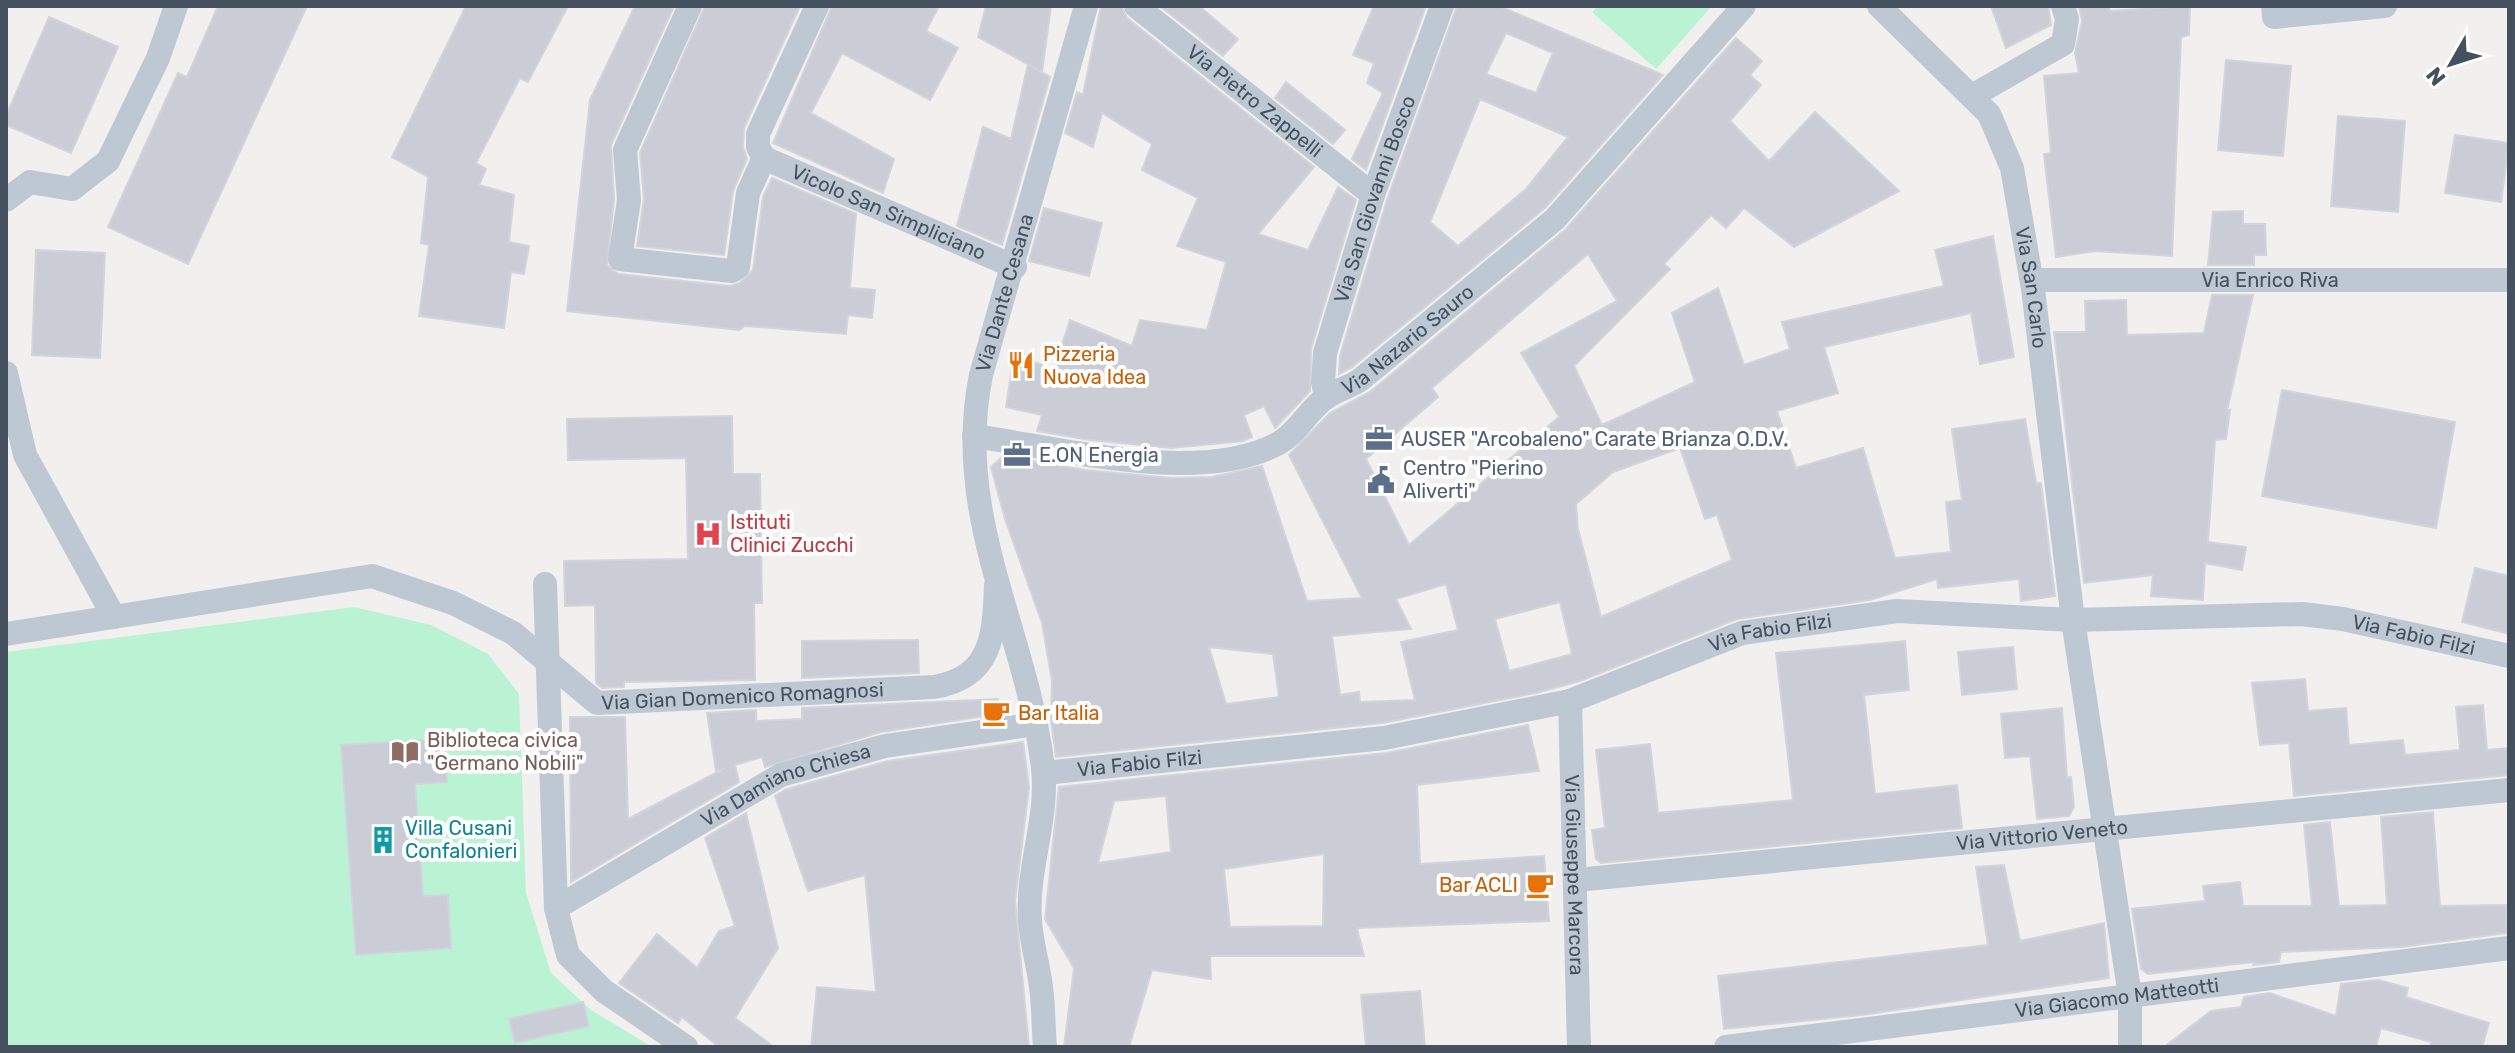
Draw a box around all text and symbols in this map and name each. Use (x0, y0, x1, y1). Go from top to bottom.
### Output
north arrow (2411, 24, 2491, 104)
street label: Via Pietro Zappelli (1182, 39, 1328, 162)
text: N (2420, 62, 2451, 91)
street label: Via San Giovanni Bosco (1329, 92, 1420, 306)
street label: Vicolo San Simpliciano (788, 159, 990, 265)
street label: Via Dante Cesana (970, 211, 1038, 375)
street label: Via San Carlo (2010, 225, 2052, 350)
street label: Via Enrico Riva (2201, 268, 2339, 292)
street label: Via Nazario Sauro (1338, 279, 1478, 400)
place label: Pizzeria Nuova Idea (1043, 342, 1146, 389)
restaurant icon: Pizzeria Nuova Idea (1006, 350, 1036, 380)
office icon: AUSER "Arcobaleno" Carate Brianza O.D.V. (1364, 424, 1394, 454)
place label: AUSER "Arcobaleno" Carate Brianza O.D.V. (1401, 427, 1788, 451)
office icon: E.ON Energia (1002, 440, 1032, 470)
place label: E.ON Energia (1039, 443, 1159, 467)
place label: Centro "Pierino Aliverti" (1403, 456, 1544, 503)
public building icon: Centro "Pierino Aliverti" (1366, 465, 1396, 495)
place label: Istituti Clinici Zucchi (730, 510, 854, 557)
hospital icon: Istituti Clinici Zucchi (693, 519, 723, 549)
street label: Via Fabio Filzi (1705, 608, 1833, 657)
street label: Via Fabio Filzi (2350, 609, 2478, 660)
street label: Via Gian Domenico Romagnosi (601, 677, 884, 715)
cafe icon: Bar Italia (981, 698, 1011, 728)
place label: Bar Italia (1018, 701, 1100, 725)
place label: Biblioteca civica "Germano Nobili" (427, 728, 584, 775)
library icon: Biblioteca civica "Germano Nobili" (390, 737, 420, 767)
street label: Via Damiano Chiesa (696, 739, 873, 832)
street label: Via Fabio Filzi (1076, 745, 1203, 782)
street label: Via Giuseppe Marcora (1560, 774, 1589, 976)
street label: Via Vittorio Veneto (1955, 815, 2129, 855)
place label: Villa Cusani Confalonieri (405, 816, 517, 863)
building icon: Villa Cusani Confalonieri (368, 825, 398, 855)
cafe icon: Bar ACLI (1525, 870, 1555, 900)
place label: Bar ACLI (1439, 873, 1518, 897)
street label: Via Giacomo Matteotti (2013, 973, 2220, 1022)

